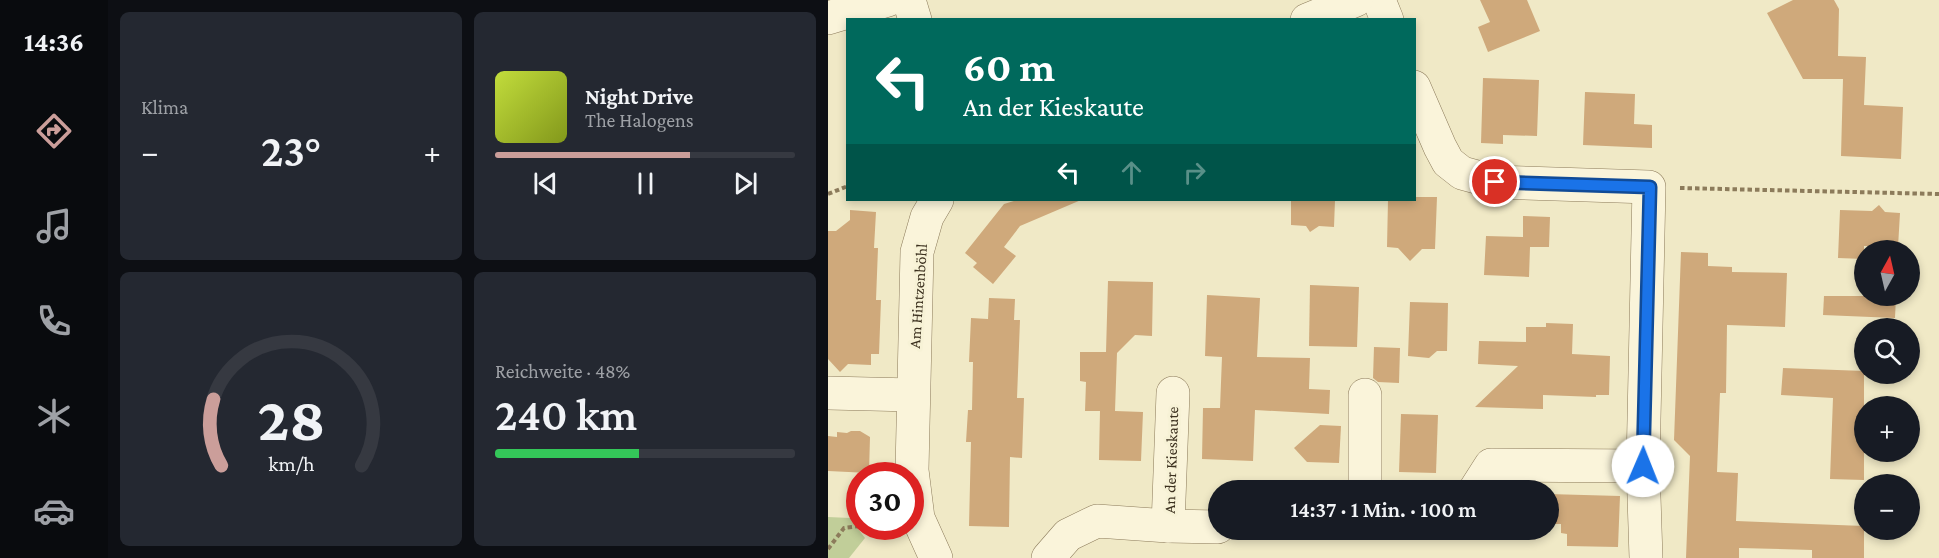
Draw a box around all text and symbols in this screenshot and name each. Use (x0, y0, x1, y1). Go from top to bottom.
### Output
text: 14:36 (24, 27, 84, 57)
icon: left (864, 42, 942, 120)
text: 60 m (963, 43, 1055, 90)
text: Night Drive (585, 84, 693, 109)
text: An der Kieskaute (963, 92, 1144, 122)
text: Klima (141, 96, 188, 118)
text: The Halogens (585, 109, 694, 131)
icon: directions (33, 110, 75, 152)
text: 23° (261, 126, 321, 176)
text: − (141, 133, 158, 170)
text: + (424, 133, 441, 170)
icon: left (1052, 156, 1085, 189)
icon: ahead (1115, 156, 1148, 189)
icon: right (1178, 156, 1211, 189)
pin (1469, 156, 1520, 207)
icon: arrive (1478, 165, 1511, 198)
icon: previous (529, 167, 562, 200)
icon: pause (629, 167, 662, 200)
icon: next (729, 167, 762, 200)
icon: music (33, 205, 75, 247)
north arrow (1854, 240, 1920, 306)
map controls (1854, 240, 1920, 540)
street label: Am Hintzenböhl (906, 243, 930, 349)
icon: phone (33, 300, 75, 342)
button: search (1854, 318, 1920, 384)
text: Reichweite · 48% (495, 360, 630, 382)
text: 28 (257, 384, 325, 453)
text: 240 km (495, 390, 637, 440)
icon: climate (33, 395, 75, 437)
button: + (1854, 396, 1920, 462)
street label: An der Kieskaute (1161, 406, 1181, 514)
position arrow (1611, 434, 1675, 498)
text: km/h (268, 452, 315, 476)
speed limit sign: 30 (846, 462, 924, 540)
button: − (1854, 474, 1920, 540)
icon: car (33, 490, 75, 532)
text: 14:37 · 1 Min. · 100 m (1290, 497, 1477, 522)

